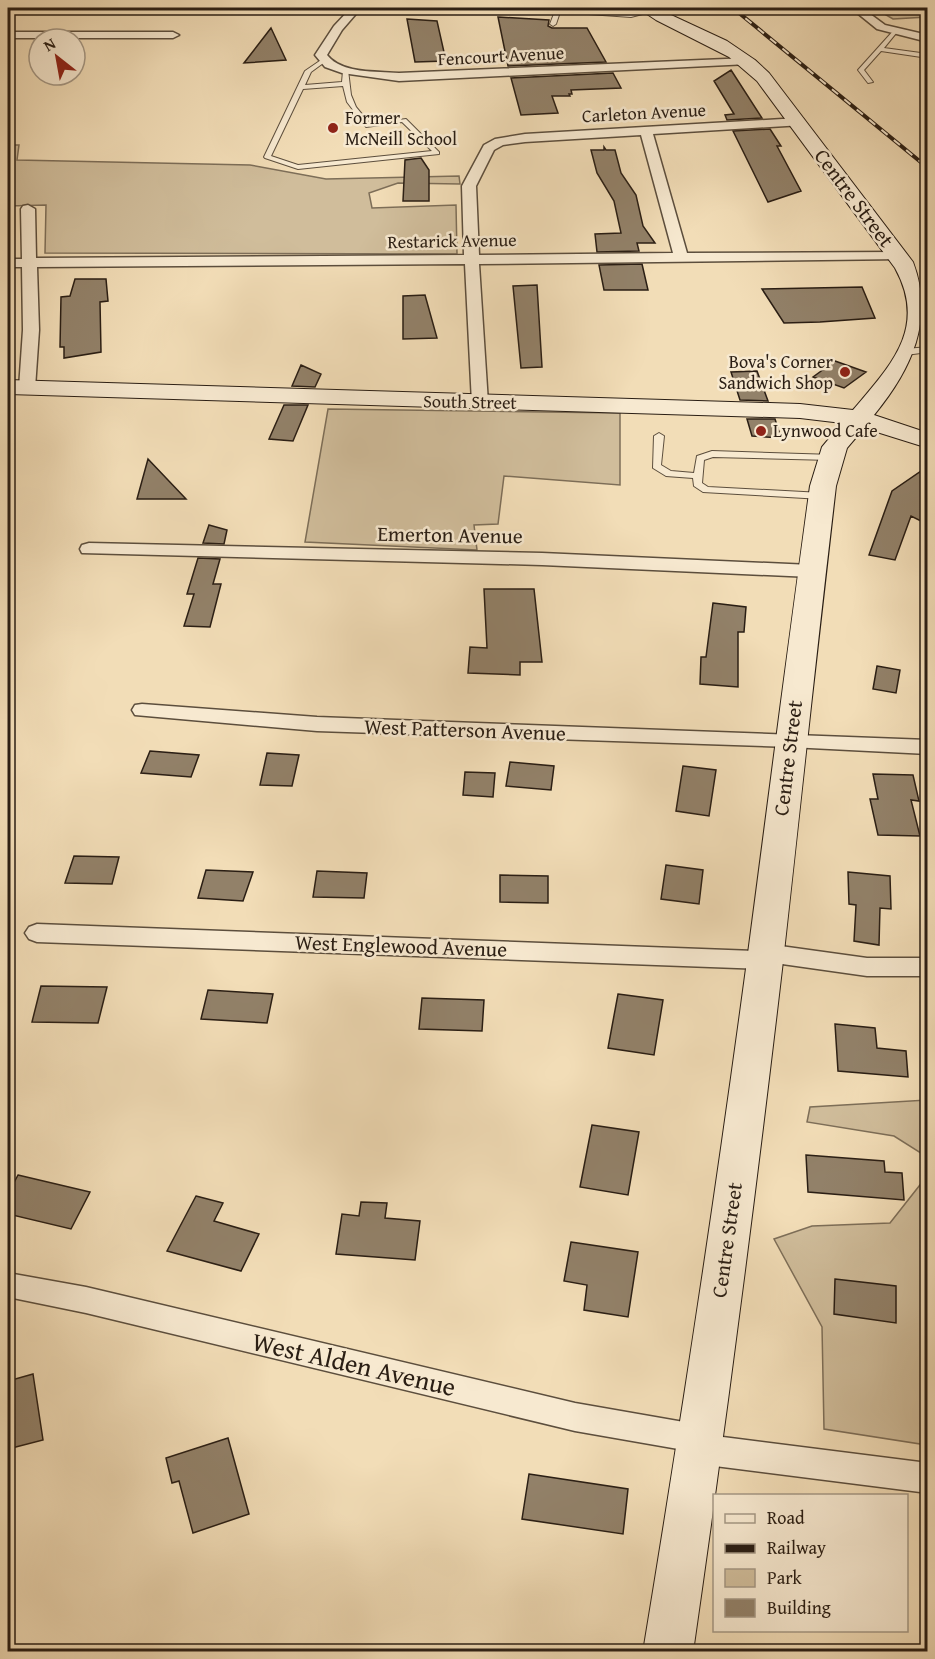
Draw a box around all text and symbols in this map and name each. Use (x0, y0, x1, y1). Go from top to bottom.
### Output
north arrow (27, 27, 87, 87)
text: N (39, 31, 60, 57)
street label: Fencourt Avenue (437, 39, 565, 72)
street label: Carleton Avenue (581, 96, 707, 129)
place label: Former McNeill School (345, 104, 457, 152)
marker: Former McNeill School (326, 121, 340, 135)
street label: Centre Street (807, 142, 902, 254)
street label: Restarick Avenue (387, 226, 517, 255)
place label: Bova's Corner Sandwich Shop (719, 348, 834, 396)
marker: Bova's Corner Sandwich Shop (838, 365, 852, 379)
street label: South Street (423, 387, 518, 416)
place label: Lynwood Cafe (773, 417, 878, 444)
marker: Lynwood Cafe (754, 424, 768, 438)
street label: Emerton Avenue (377, 518, 523, 551)
street label: Centre Street (765, 698, 810, 818)
street label: West Patterson Avenue (364, 710, 567, 749)
street label: West Englewood Avenue (294, 926, 508, 965)
street label: Centre Street (703, 1180, 750, 1300)
street label: West Alden Avenue (248, 1321, 460, 1406)
legend (713, 1494, 908, 1632)
text: Road (767, 1504, 805, 1531)
text: Railway (767, 1534, 826, 1561)
text: Park (767, 1564, 803, 1591)
text: Building (767, 1594, 831, 1621)

